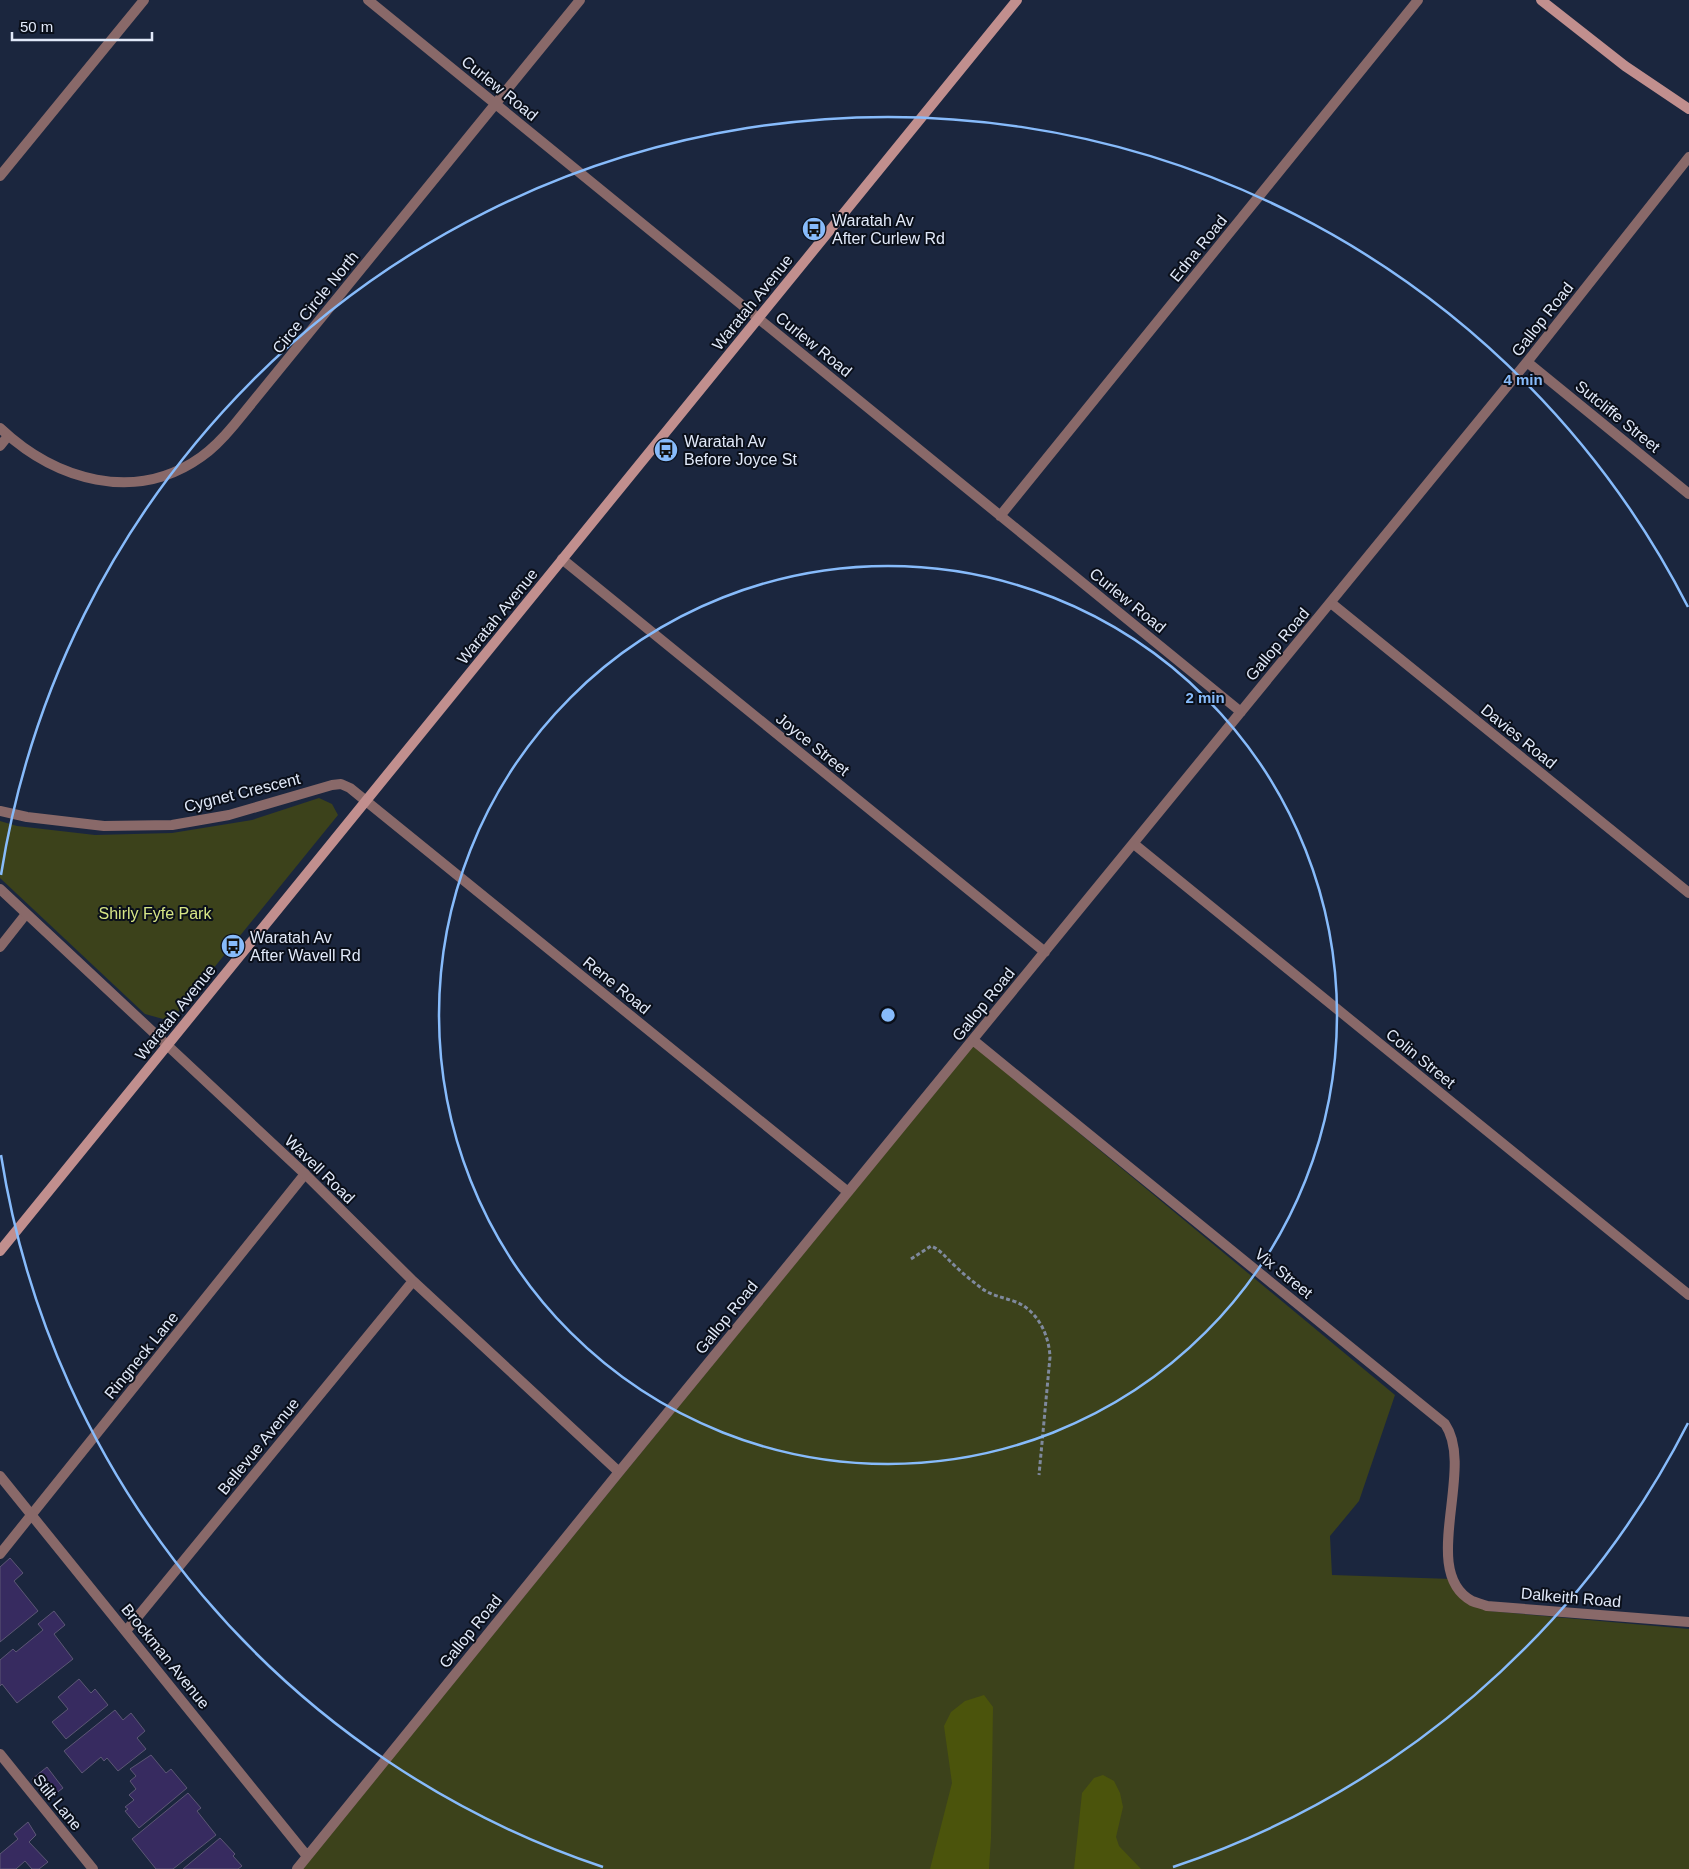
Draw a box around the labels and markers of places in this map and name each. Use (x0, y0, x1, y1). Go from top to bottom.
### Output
place label: Waratah Av After Curlew Rd (832, 212, 945, 247)
bus stop icon: Waratah Av After Curlew Rd (801, 216, 827, 242)
place label: Waratah Av Before Joyce St (684, 433, 798, 468)
bus stop icon: Waratah Av Before Joyce St (653, 437, 679, 463)
place label: Waratah Av After Wavell Rd (250, 929, 361, 964)
bus stop icon: Waratah Av After Wavell Rd (220, 933, 246, 959)
centre of rings (879, 1006, 897, 1024)

